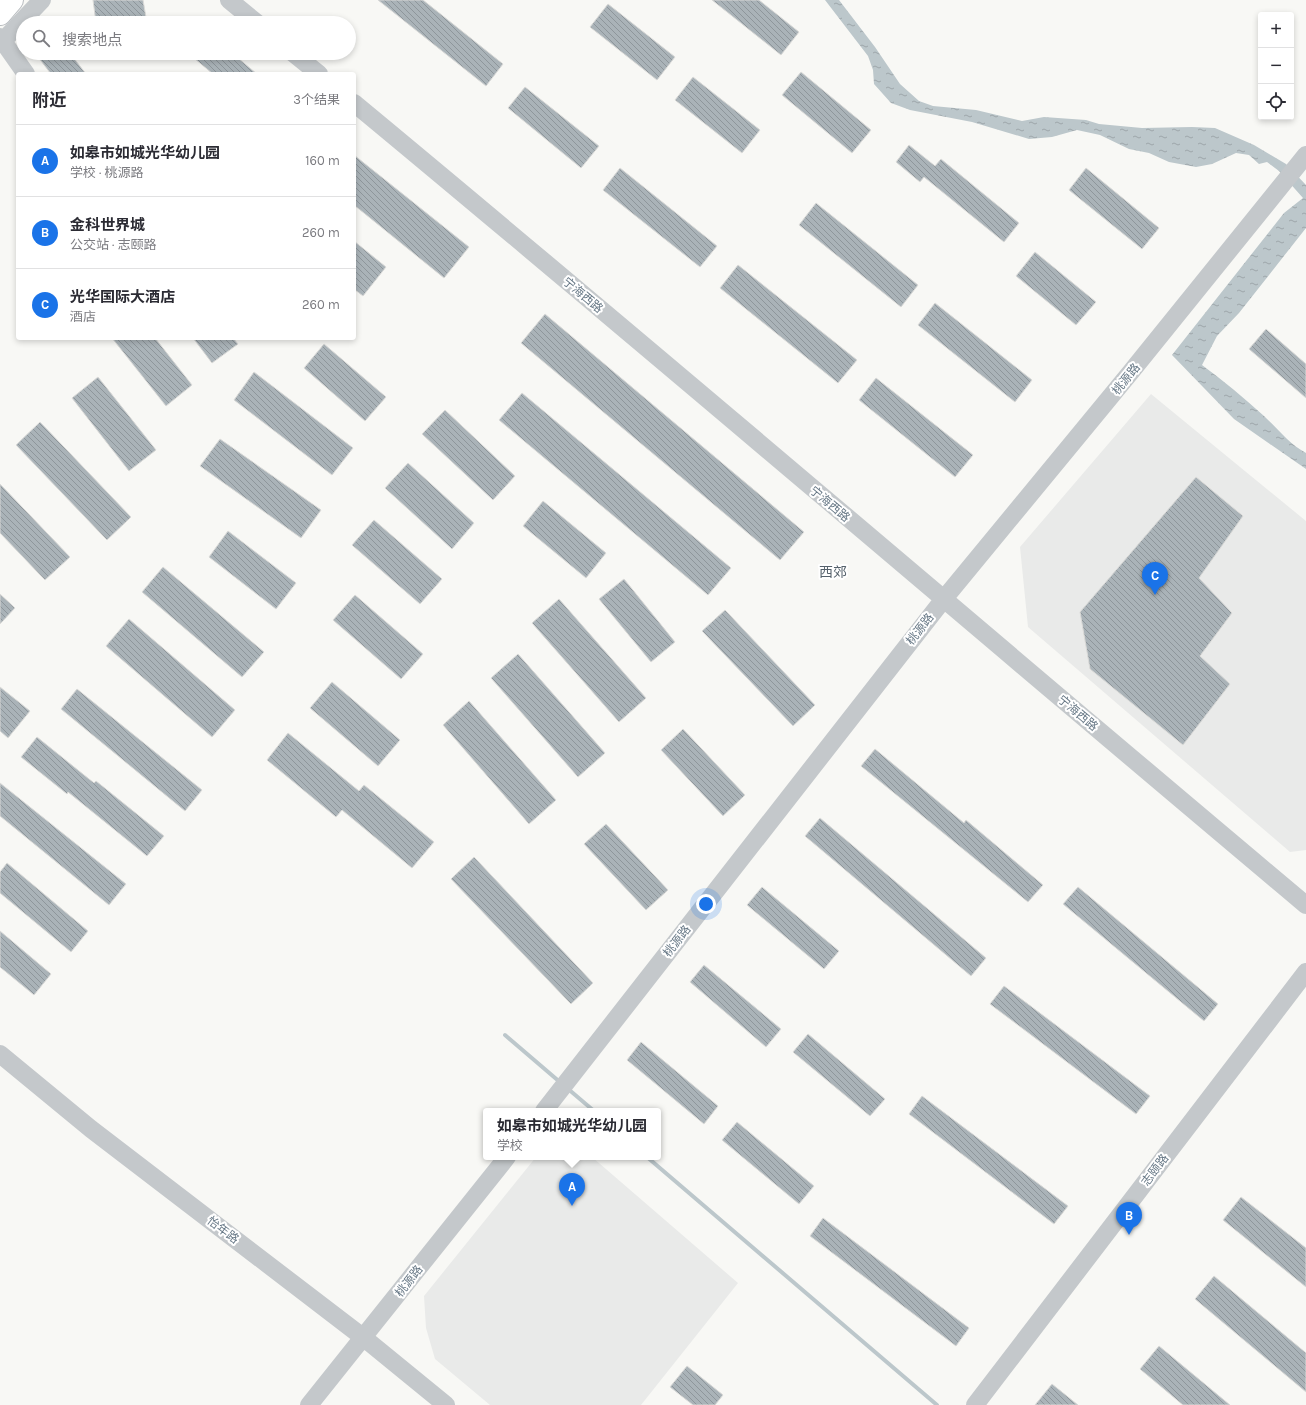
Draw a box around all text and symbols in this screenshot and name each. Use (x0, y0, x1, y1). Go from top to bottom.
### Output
map controls (1258, 12, 1294, 120)
button: + (1258, 12, 1294, 48)
search box (16, 16, 356, 60)
icon: search (30, 27, 52, 49)
text: 搜索地点 (62, 31, 122, 49)
button: − (1258, 48, 1294, 84)
button: locate (1258, 84, 1294, 120)
text: 附近 (32, 90, 66, 110)
text: 3个结果 (293, 92, 340, 107)
text: 如皋市如城光华幼儿园 (70, 144, 220, 162)
text: A (41, 153, 49, 168)
text: 160 m (305, 153, 340, 168)
text: 学校 · 桃源路 (70, 165, 144, 180)
text: 金科世界城 (70, 216, 145, 234)
text: B (41, 225, 49, 240)
text: 260 m (302, 225, 340, 240)
text: 公交站 · 志颐路 (70, 237, 157, 252)
street label: 宁海西路 (560, 274, 606, 316)
text: 光华国际大酒店 (70, 288, 175, 306)
text: C (41, 297, 49, 312)
text: 260 m (302, 297, 340, 312)
text: 酒店 (70, 309, 96, 324)
street label: 桃源路 (1109, 361, 1143, 397)
street label: 宁海西路 (807, 483, 853, 525)
pin: C (1142, 562, 1168, 595)
district label: 西郊 (819, 564, 847, 581)
street label: 桃源路 (903, 611, 937, 647)
street label: 宁海西路 (1055, 692, 1101, 734)
your location (696, 894, 716, 914)
street label: 桃源路 (660, 923, 694, 959)
popup (483, 1108, 661, 1160)
text: 如皋市如城光华幼儿园 (497, 1117, 647, 1135)
text: 学校 (497, 1138, 523, 1153)
street label: 志颐路 (1139, 1151, 1171, 1189)
pin: A (559, 1173, 585, 1206)
pin: B (1116, 1202, 1142, 1235)
street label: 怡年路 (204, 1214, 242, 1246)
street label: 桃源路 (392, 1263, 426, 1299)

